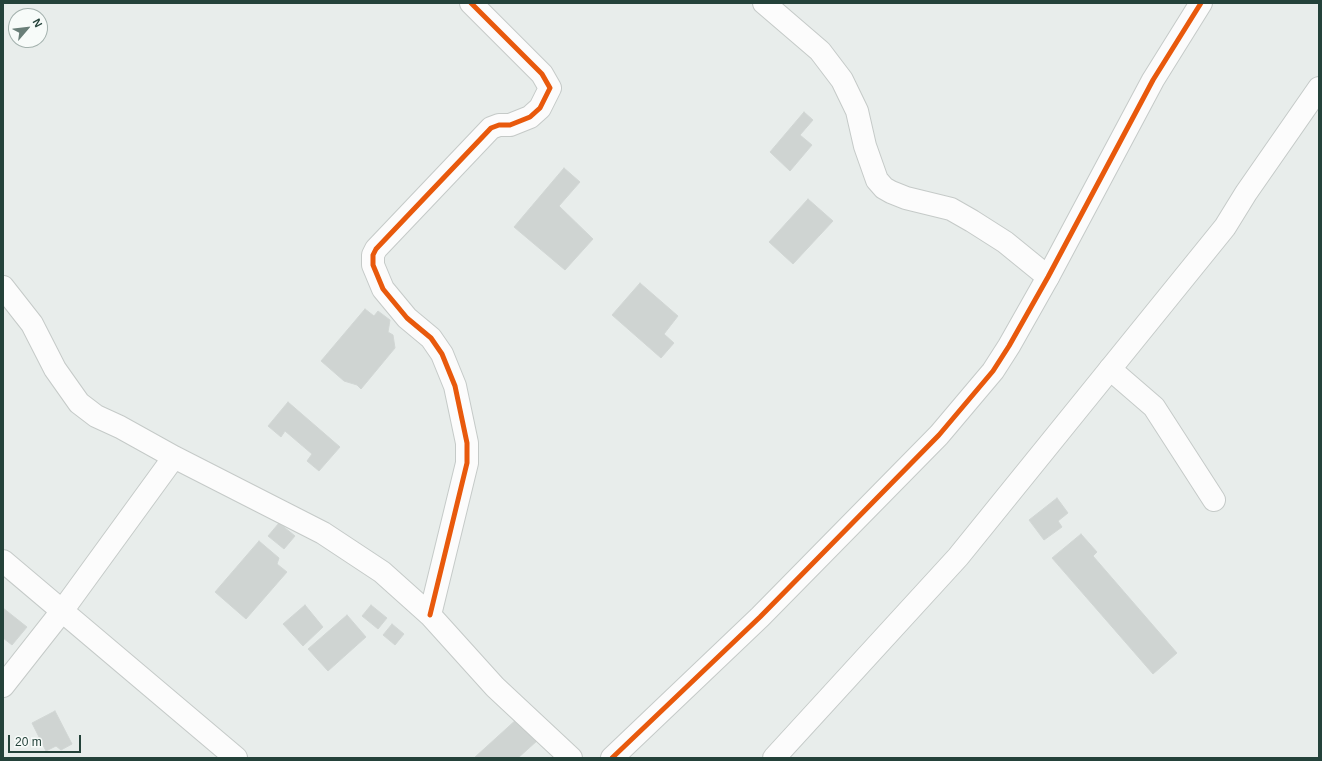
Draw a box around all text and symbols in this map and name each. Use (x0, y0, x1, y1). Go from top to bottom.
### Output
north arrow (8, 8, 48, 48)
text: N (31, 17, 45, 29)
scale bar (10, 727, 83, 753)
text: 20 m (15, 735, 42, 749)

